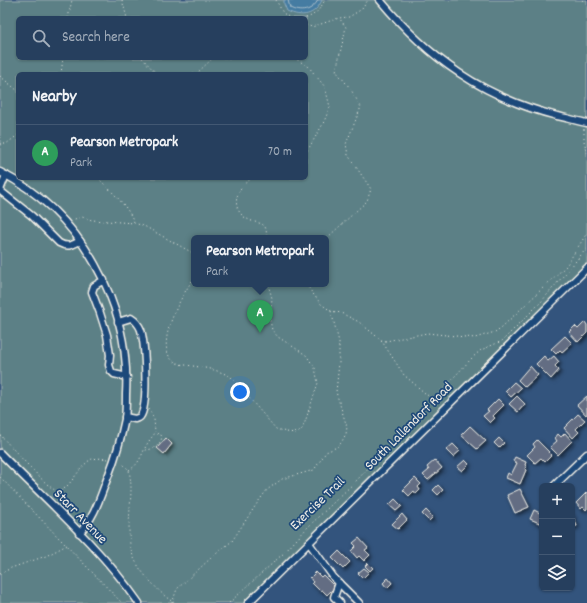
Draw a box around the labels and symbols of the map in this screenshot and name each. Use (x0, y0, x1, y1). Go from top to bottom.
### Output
pin: A (247, 300, 273, 333)
street label: South Lallendorf Road (361, 379, 457, 475)
your location (230, 382, 250, 402)
street label: Exercise Trail (286, 472, 350, 535)
street label: Starr Avenue (49, 485, 111, 549)

